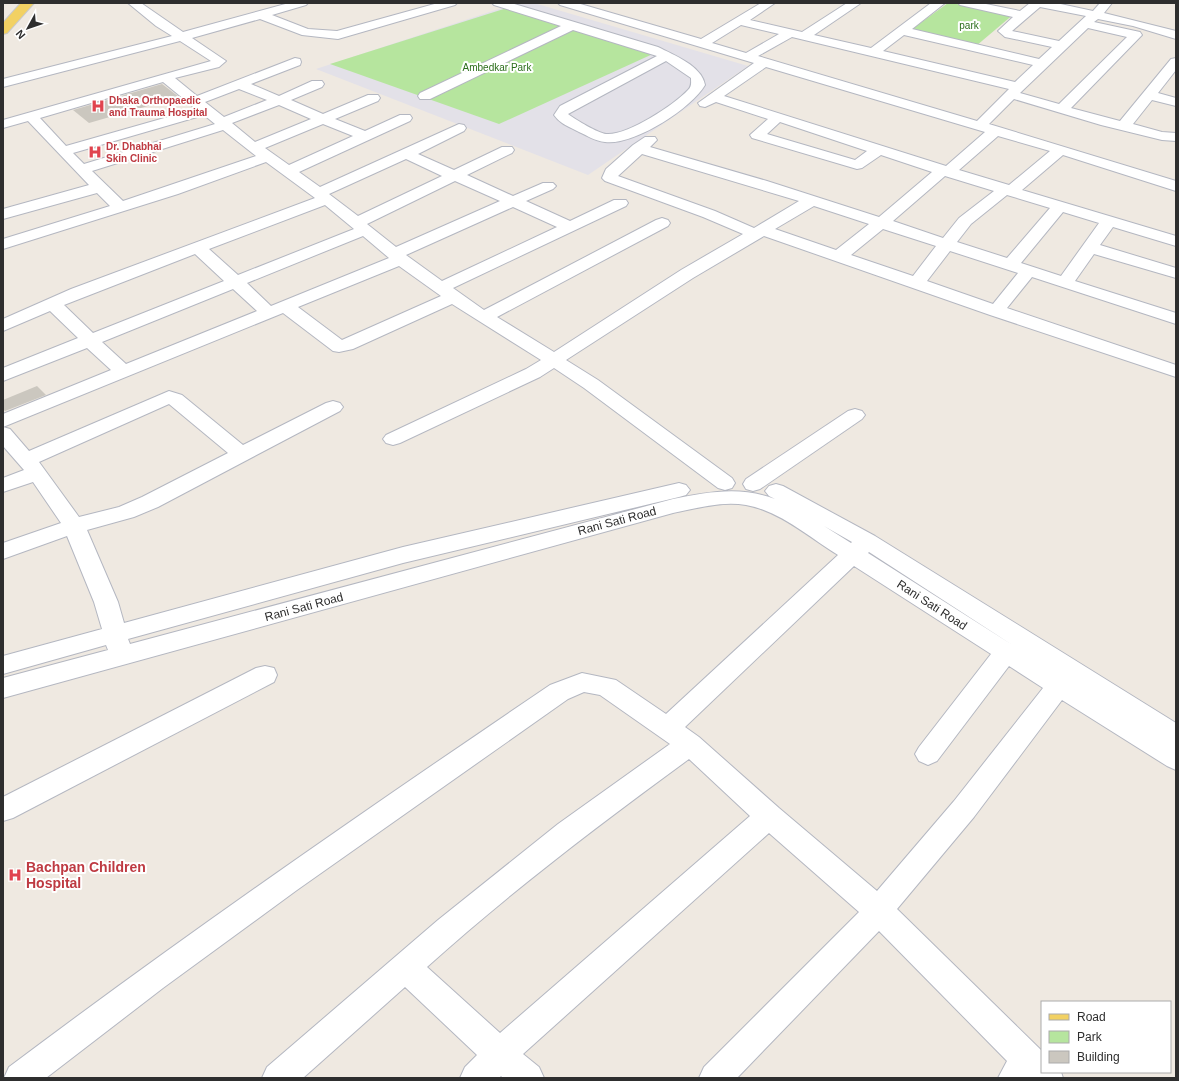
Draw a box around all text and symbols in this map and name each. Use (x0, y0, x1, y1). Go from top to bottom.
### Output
north arrow (8, 8, 48, 48)
park label: park (959, 20, 980, 31)
text: N (13, 27, 27, 41)
park label: Ambedkar Park (463, 62, 532, 73)
place label: Dhaka Orthopaedic and Trauma Hospital (109, 95, 208, 118)
hospital icon: Dhaka Orthopaedic and Trauma Hospital (90, 98, 106, 114)
place label: Dr. Dhabhai Skin Clinic (106, 141, 162, 164)
hospital icon: Dr. Dhabhai Skin Clinic (87, 144, 103, 160)
street label: Rani Sati Road (576, 504, 658, 538)
street label: Rani Sati Road (894, 577, 970, 633)
street label: Rani Sati Road (263, 590, 345, 624)
place label: Bachpan Children Hospital (26, 859, 146, 891)
hospital icon: Bachpan Children Hospital (7, 867, 23, 883)
legend (1041, 1001, 1171, 1073)
text: Road (1077, 1010, 1106, 1024)
text: Park (1077, 1030, 1103, 1044)
text: Building (1077, 1050, 1120, 1064)

